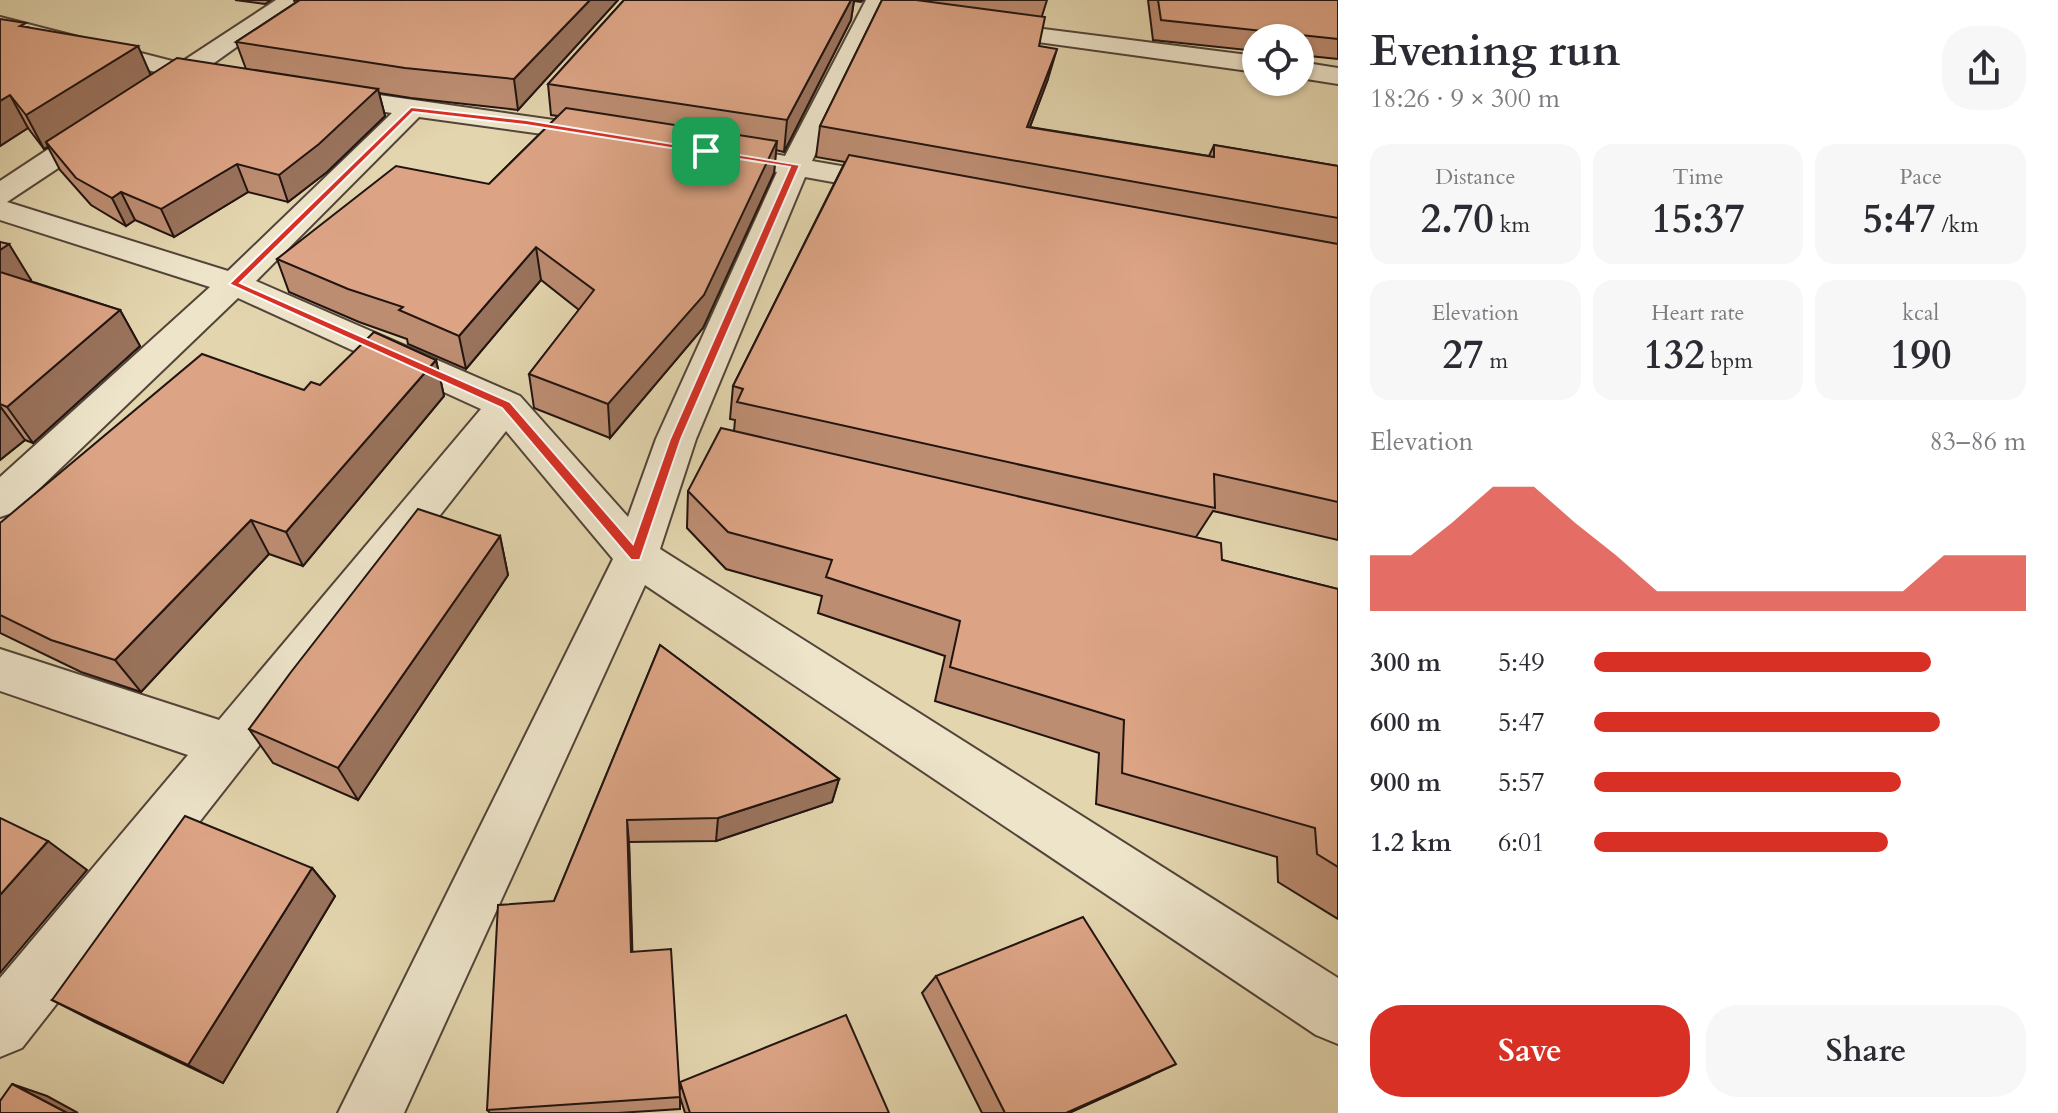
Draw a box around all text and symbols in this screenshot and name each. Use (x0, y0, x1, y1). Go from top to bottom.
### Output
text: Evening run (1370, 21, 1620, 81)
map controls (1242, 24, 1314, 96)
button: locate (1242, 24, 1314, 96)
button: share (1942, 26, 2026, 110)
text: 18:26 · 9 × 300 m (1370, 81, 1560, 116)
pin (672, 117, 740, 185)
icon: arrive (684, 129, 728, 173)
text: Distance (1435, 162, 1516, 192)
text: Time (1673, 162, 1723, 192)
text: Pace (1899, 162, 1942, 192)
text: 2.70 (1421, 192, 1494, 247)
text: 15:37 (1651, 192, 1745, 247)
text: 5:47 (1862, 192, 1935, 247)
text: km (1494, 210, 1530, 240)
text: /km (1935, 210, 1979, 240)
text: Elevation (1432, 298, 1519, 328)
text: Heart rate (1651, 298, 1745, 328)
text: kcal (1902, 298, 1939, 328)
text: 27 (1443, 328, 1484, 383)
text: 132 (1643, 328, 1705, 383)
text: 190 (1890, 328, 1951, 383)
text: m (1484, 346, 1508, 376)
text: bpm (1705, 346, 1753, 376)
text: Elevation (1370, 424, 1473, 459)
text: 83–86 m (1929, 424, 2026, 459)
text: 300 m (1370, 645, 1441, 680)
text: 5:49 (1498, 645, 1545, 680)
text: 600 m (1370, 705, 1441, 740)
text: 5:47 (1498, 705, 1545, 740)
text: 900 m (1370, 765, 1441, 800)
text: 5:57 (1498, 765, 1545, 800)
text: 1.2 km (1370, 825, 1451, 860)
text: 6:01 (1498, 825, 1545, 860)
button: Save (1370, 1005, 1690, 1097)
button: Share (1706, 1005, 2026, 1097)

